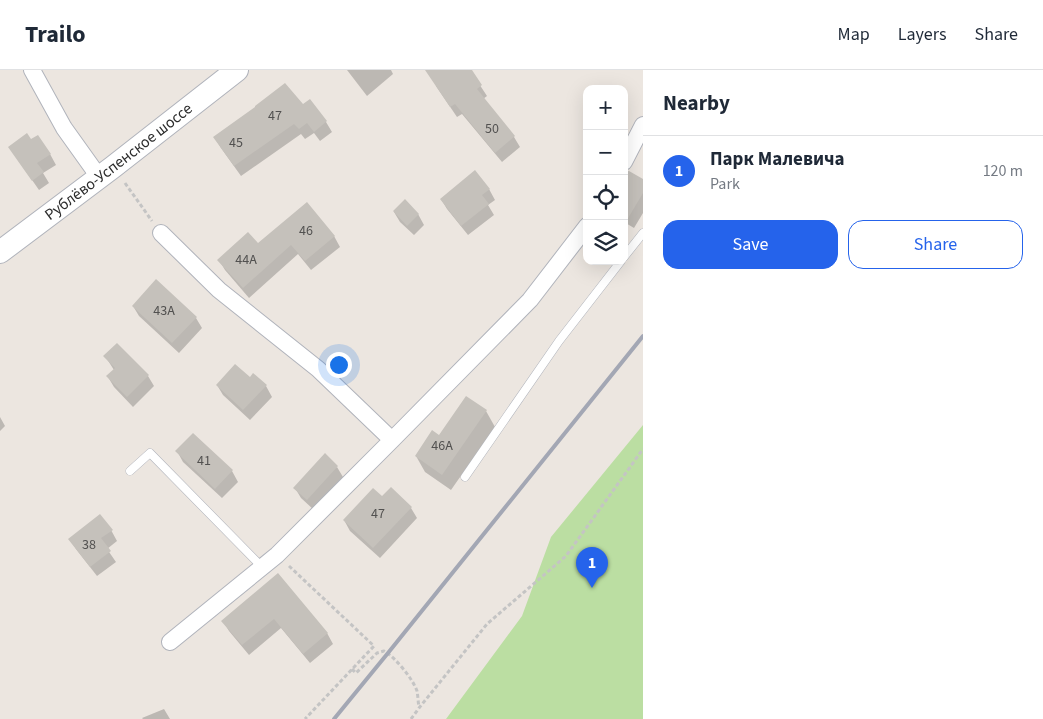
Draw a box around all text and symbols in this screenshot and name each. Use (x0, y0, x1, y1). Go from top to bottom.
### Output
text: Trailo (25, 17, 86, 52)
text: Map (838, 22, 870, 47)
text: Layers (898, 22, 947, 47)
text: Share (975, 22, 1018, 47)
map controls (583, 85, 628, 265)
button: + (583, 85, 628, 130)
text: Nearby (663, 88, 730, 118)
street label: Рублёво-Успенское шоссе (40, 98, 197, 226)
house number: 47 (268, 106, 282, 126)
house number: 50 (485, 119, 499, 139)
button: − (583, 130, 628, 175)
house number: 45 (229, 133, 243, 153)
text: Парк Малевича (710, 146, 845, 173)
text: 1 (675, 160, 683, 182)
text: 120 m (983, 160, 1023, 182)
text: Park (710, 173, 740, 195)
button: locate (583, 175, 628, 220)
button: layers (583, 220, 628, 265)
button: Save (663, 220, 838, 269)
button: Share (848, 220, 1023, 269)
house number: 46 (299, 221, 313, 241)
house number: 44А (235, 250, 257, 270)
house number: 43А (153, 301, 175, 321)
your location (326, 352, 352, 378)
house number: 46А (431, 436, 453, 456)
house number: 41 (197, 451, 211, 471)
house number: 47 (371, 504, 385, 524)
house number: 38 (82, 535, 96, 555)
pin: 1 (576, 547, 608, 588)

